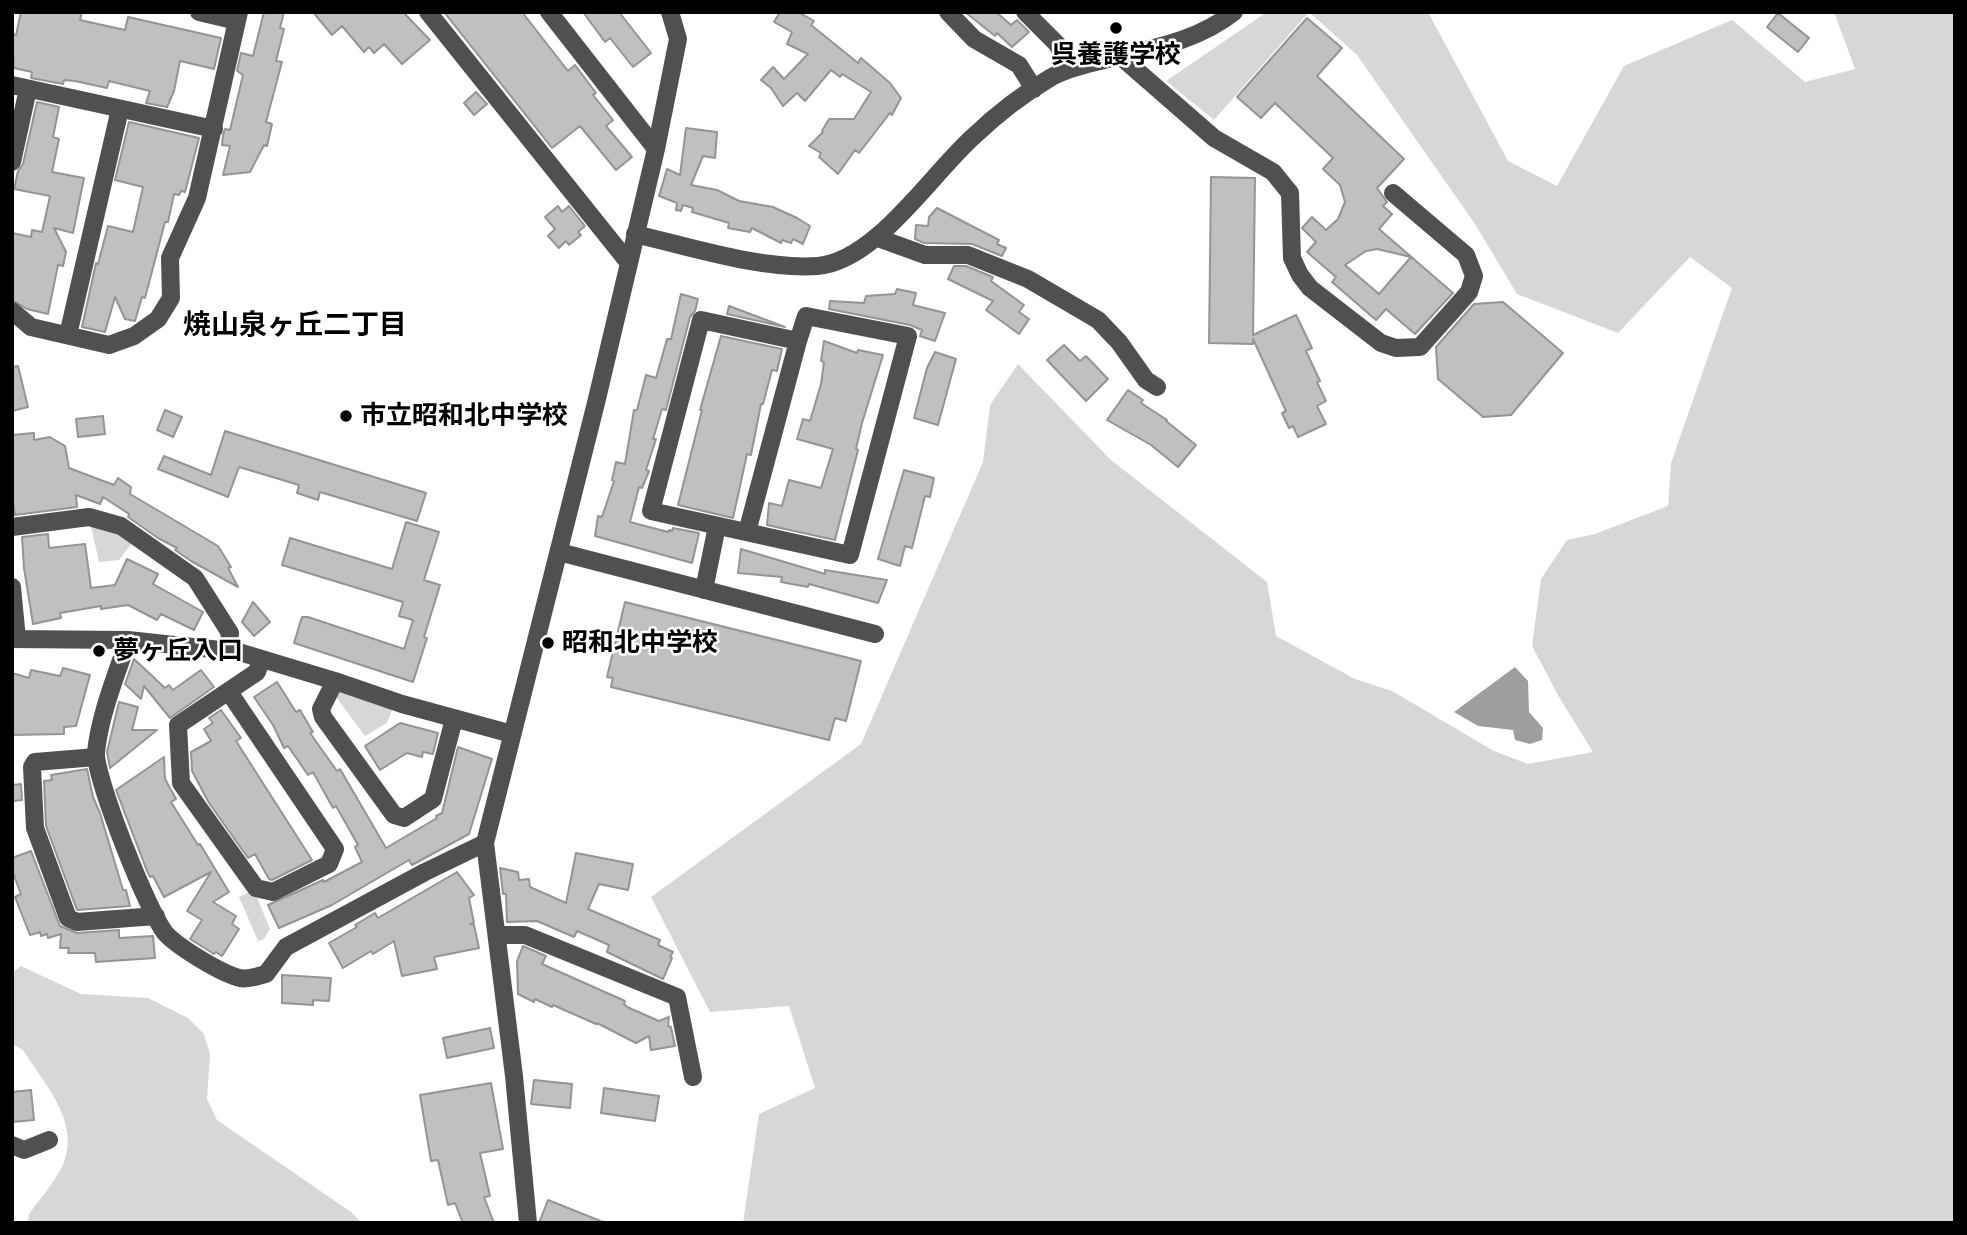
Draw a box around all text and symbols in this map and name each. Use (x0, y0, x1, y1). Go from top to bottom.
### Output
marker: 呉養護学校 (1108, 20, 1124, 36)
place label: 呉養護学校 (1051, 39, 1181, 71)
district label: 焼山泉ヶ丘二丁目 (183, 309, 407, 343)
place label: 市立昭和北中学校 (360, 400, 568, 432)
marker: 市立昭和北中学校 (338, 408, 354, 424)
place label: 昭和北中学校 (562, 627, 718, 659)
place label: 夢ヶ丘入口 (113, 635, 243, 667)
marker: 昭和北中学校 (540, 635, 556, 651)
marker: 夢ヶ丘入口 (91, 643, 107, 659)

